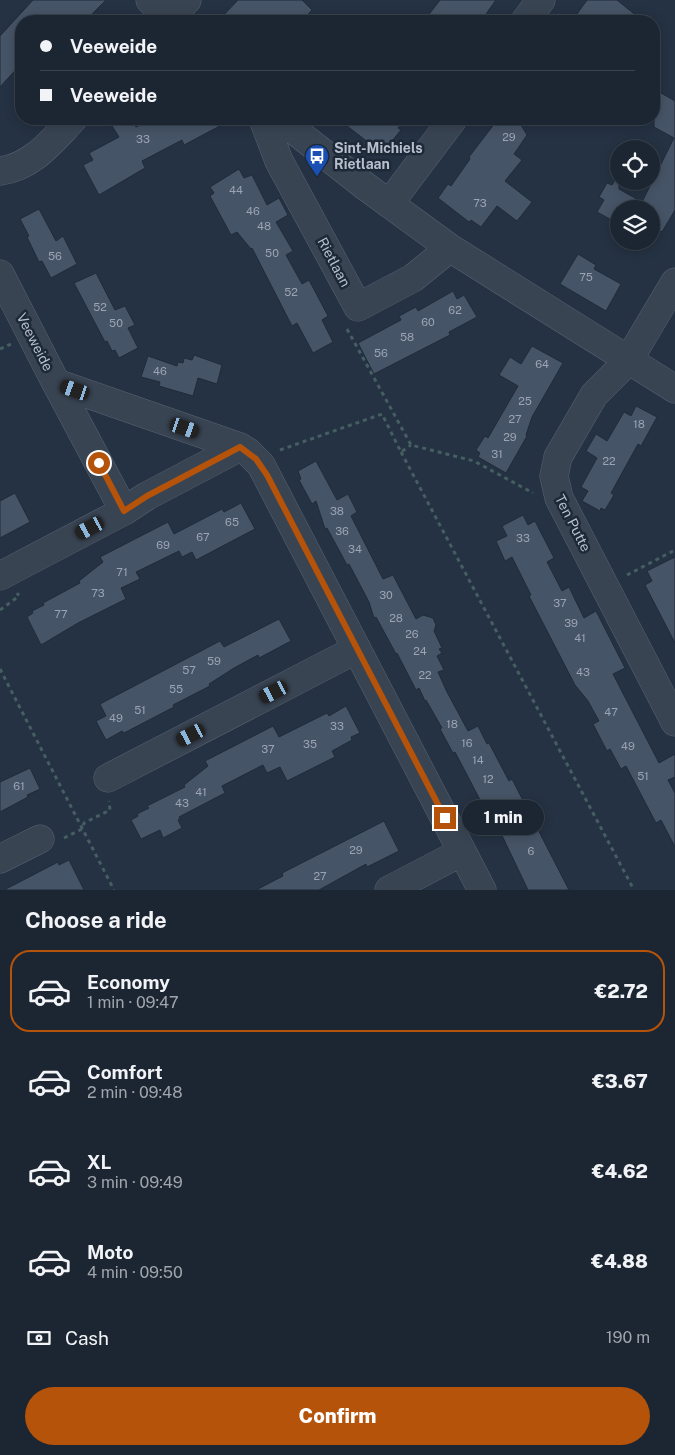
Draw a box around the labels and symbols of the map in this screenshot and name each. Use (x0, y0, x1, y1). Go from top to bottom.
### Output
house number: 29 (502, 131, 516, 143)
house number: 33 (136, 133, 150, 145)
place label: Sint-Michiels Rietlaan (334, 140, 423, 172)
bus stop icon: Sint-Michiels Rietlaan (304, 143, 330, 177)
house number: 44 (229, 184, 243, 196)
house number: 73 (473, 197, 487, 209)
house number: 46 (246, 205, 260, 217)
house number: 48 (257, 220, 271, 232)
street label: Rietlaan (314, 235, 354, 289)
house number: 50 (265, 247, 279, 259)
house number: 56 (48, 250, 62, 262)
house number: 75 (579, 271, 593, 283)
house number: 52 (284, 286, 298, 298)
house number: 52 (93, 301, 107, 313)
house number: 62 (448, 304, 462, 316)
street label: Veeweide (14, 310, 56, 374)
house number: 60 (421, 316, 435, 328)
house number: 50 (109, 317, 123, 329)
house number: 58 (400, 331, 414, 343)
house number: 56 (374, 347, 388, 359)
house number: 64 (535, 358, 549, 370)
house number: 46 (153, 365, 167, 377)
car (58, 378, 91, 402)
house number: 25 (518, 395, 532, 407)
house number: 27 (508, 413, 522, 425)
car (168, 416, 201, 440)
house number: 18 (633, 418, 645, 430)
house number: 29 (503, 431, 517, 443)
house number: 31 (491, 448, 503, 460)
route start (88, 452, 110, 474)
house number: 22 (602, 455, 616, 467)
street label: Ten Putte (552, 492, 594, 554)
house number: 38 (330, 505, 344, 517)
car (73, 514, 106, 542)
house number: 65 (225, 516, 239, 528)
house number: 36 (335, 525, 349, 537)
house number: 67 (196, 531, 210, 543)
house number: 33 (516, 532, 530, 544)
house number: 69 (156, 539, 170, 551)
house number: 34 (348, 543, 362, 555)
house number: 71 (116, 566, 128, 578)
house number: 73 (91, 587, 105, 599)
house number: 30 (379, 589, 393, 601)
house number: 37 (553, 597, 567, 609)
house number: 77 (54, 608, 68, 620)
house number: 28 (389, 612, 403, 624)
house number: 39 (564, 617, 578, 629)
house number: 26 (405, 628, 419, 640)
house number: 41 (574, 632, 586, 644)
house number: 24 (413, 645, 427, 657)
house number: 59 (207, 655, 221, 667)
house number: 57 (182, 664, 196, 676)
house number: 43 (576, 666, 590, 678)
house number: 22 (418, 669, 432, 681)
car (257, 679, 290, 705)
house number: 55 (169, 683, 183, 695)
house number: 51 (134, 704, 146, 716)
house number: 47 (604, 706, 618, 718)
house number: 49 (109, 712, 123, 724)
house number: 18 (446, 718, 458, 730)
house number: 33 (330, 720, 344, 732)
car (174, 722, 207, 748)
house number: 16 (461, 737, 473, 749)
house number: 35 (303, 738, 317, 750)
house number: 49 (621, 740, 635, 752)
house number: 37 (261, 743, 275, 755)
house number: 14 (472, 754, 484, 766)
house number: 51 (637, 770, 649, 782)
house number: 12 (482, 773, 494, 785)
house number: 61 (13, 780, 25, 792)
house number: 41 (195, 786, 207, 798)
house number: 43 (175, 797, 189, 809)
callout: 1 min (462, 800, 545, 836)
route end (434, 807, 456, 829)
house number: 29 (349, 844, 363, 856)
house number: 6 (528, 845, 535, 857)
house number: 27 (313, 870, 327, 882)

